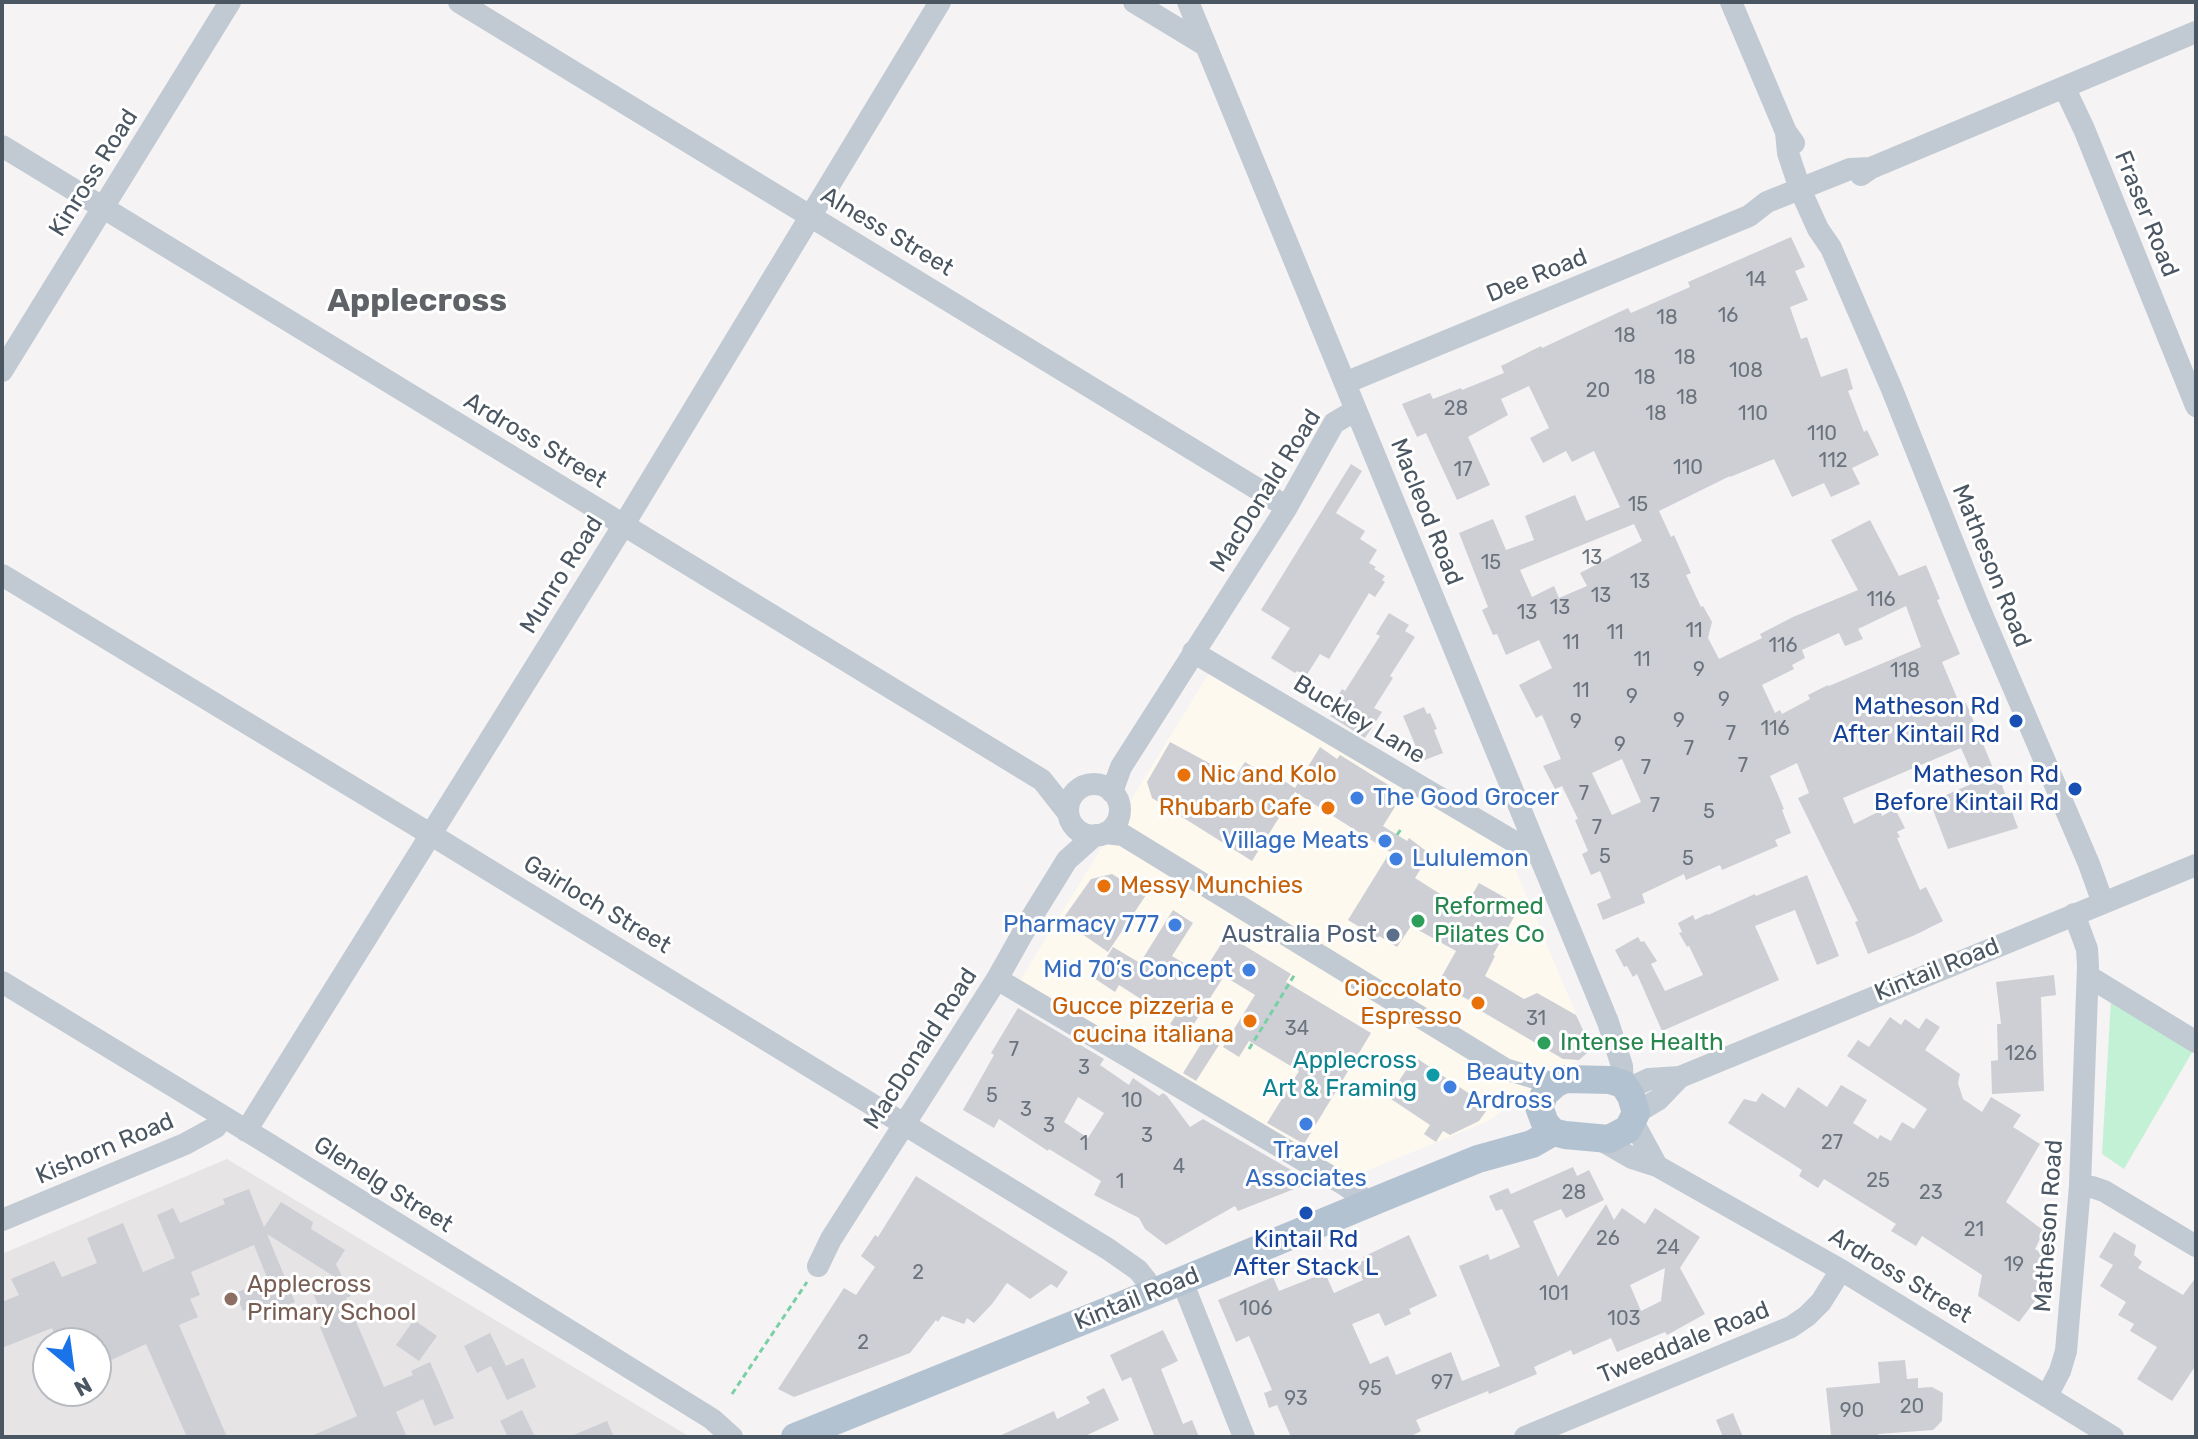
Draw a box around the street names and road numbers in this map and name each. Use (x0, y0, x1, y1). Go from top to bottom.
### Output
street label: Kinross Road (43, 104, 145, 242)
street label: Fraser Road (2108, 147, 2184, 281)
street label: Alness Street (815, 181, 959, 283)
street label: Dee Road (1482, 243, 1592, 309)
street label: Ardross Street (458, 387, 612, 495)
street label: MacDonald Road (1204, 404, 1328, 578)
street label: Macleod Road (1383, 434, 1469, 590)
street label: Matheson Road (1945, 480, 2037, 652)
street label: Munro Road (514, 511, 610, 639)
street label: Buckley Lane (1288, 669, 1430, 771)
street label: Gairloch Street (518, 850, 676, 960)
street label: Kintail Road (1871, 932, 2003, 1008)
street label: MacDonald Road (858, 963, 984, 1135)
street label: Kishorn Road (32, 1107, 178, 1191)
street label: Glenelg Street (308, 1131, 458, 1239)
street label: Matheson Road (2029, 1139, 2069, 1313)
street label: Ardross Street (1823, 1222, 1977, 1330)
street label: Kintail Road (1071, 1261, 1203, 1337)
street label: Tweeddale Road (1594, 1296, 1774, 1390)

